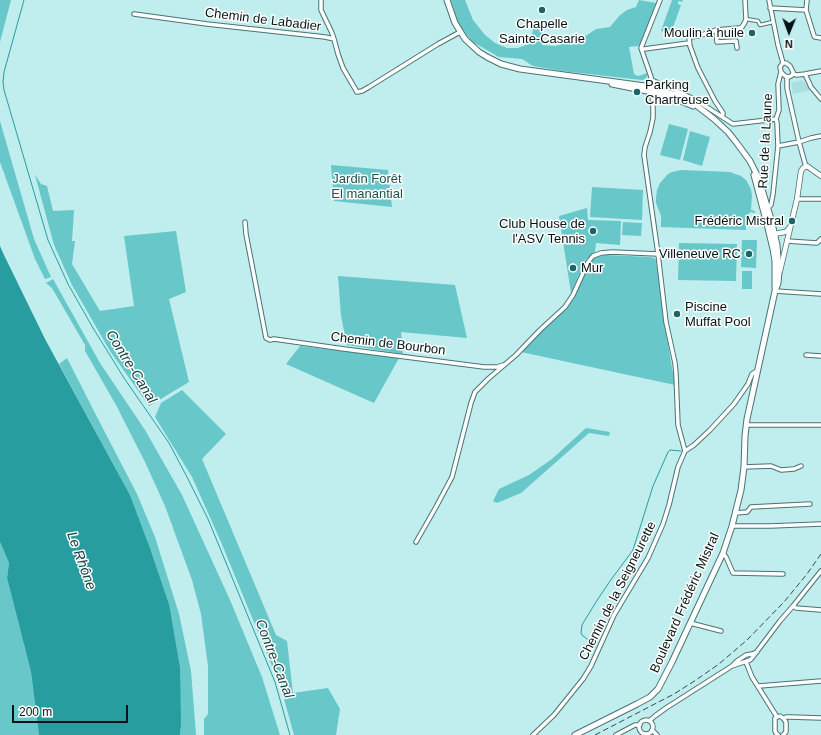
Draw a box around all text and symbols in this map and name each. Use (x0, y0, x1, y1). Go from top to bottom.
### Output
street label: Chemin de Labadier (204, 5, 322, 35)
marker: Chapelle Sainte-Casarie (537, 5, 547, 15)
north arrow (769, 12, 809, 52)
place label: Chapelle Sainte-Casarie (499, 16, 585, 47)
place label: Moulin à huile (664, 25, 744, 41)
marker: Moulin à huile (747, 28, 757, 38)
text: N (785, 38, 793, 50)
place label: Parking Chartreuse (645, 77, 709, 108)
marker: Parking Chartreuse (632, 87, 642, 97)
street label: Rue de la Laune (756, 93, 776, 189)
park label: Jardin Forêt El manantial (331, 171, 403, 202)
place label: Frédéric Mistral (694, 213, 784, 229)
place label: Club House de l'ASV Tennis (499, 216, 585, 247)
marker: Frédéric Mistral (787, 216, 797, 226)
marker: Club House de l'ASV Tennis (588, 226, 598, 236)
place label: Villeneuve RC (659, 246, 741, 262)
marker: Villeneuve RC (744, 249, 754, 259)
place label: Mur (581, 260, 603, 276)
marker: Mur (568, 263, 578, 273)
place label: Piscine Muffat Pool (685, 299, 751, 330)
marker: Piscine Muffat Pool (672, 309, 682, 319)
water label: Contre-Canal (102, 327, 160, 407)
street label: Chemin de Bourbon (330, 329, 446, 359)
street label: Chemin de la Seigneurette (576, 519, 660, 663)
water label: Le Rhône (63, 530, 99, 592)
street label: Boulevard Frédéric Mistral (647, 531, 723, 675)
water label: Contre-Canal (251, 617, 297, 701)
scale bar (14, 697, 130, 723)
text: 200 m (19, 705, 52, 719)

